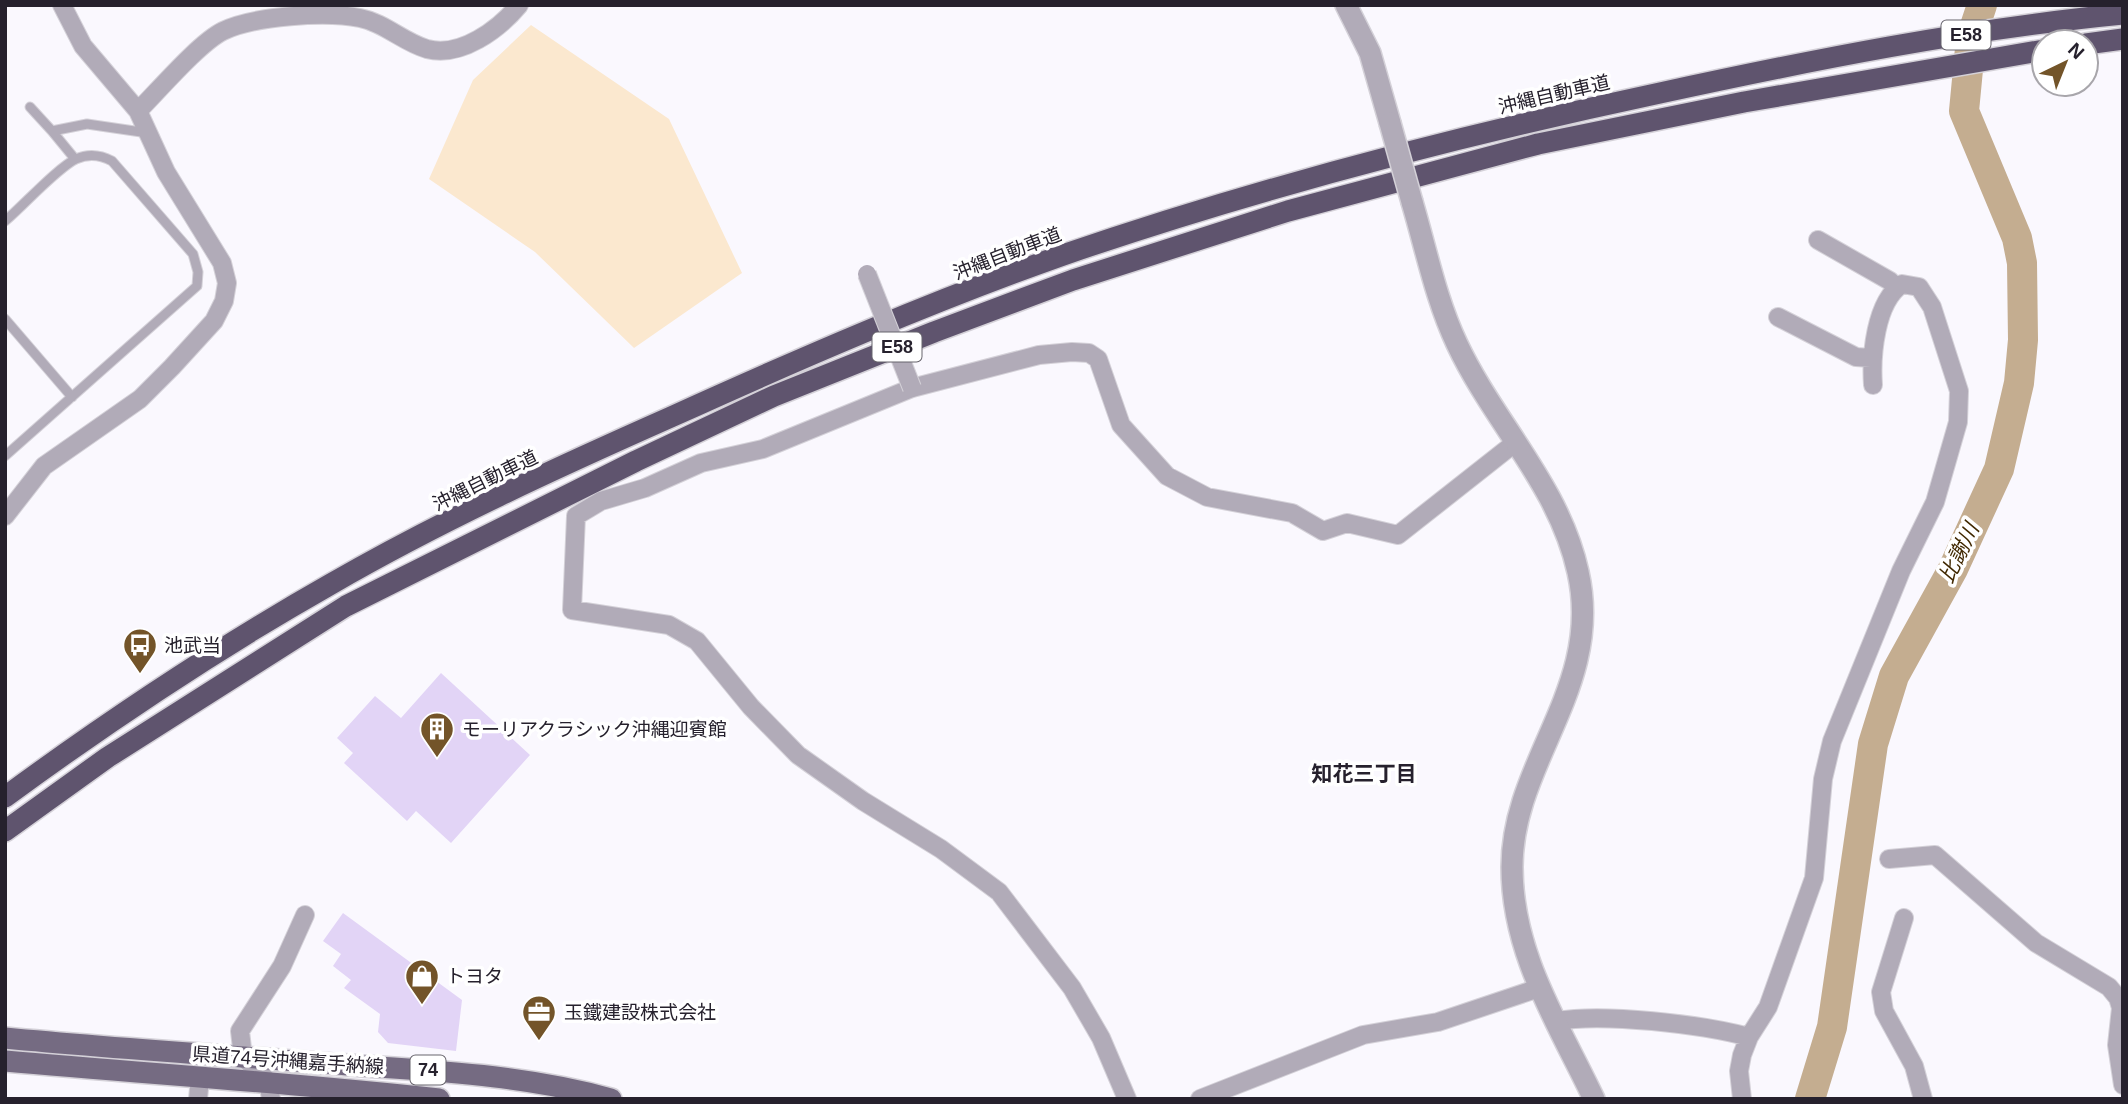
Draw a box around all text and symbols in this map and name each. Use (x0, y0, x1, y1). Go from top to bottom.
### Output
road number: E58 (1941, 20, 1990, 50)
north arrow (2030, 28, 2100, 98)
text: N (2064, 39, 2088, 63)
street label: 沖縄自動車道 (1496, 71, 1612, 118)
street label: 沖縄自動車道 (950, 223, 1064, 284)
road number: E58 (872, 332, 922, 362)
street label: 沖縄自動車道 (429, 446, 541, 515)
water label: 比謝川 (1934, 518, 1984, 586)
bus stop icon: 池武当 (121, 626, 159, 675)
place label: 池武当 (164, 635, 221, 656)
building icon: モーリアクラシック沖縄迎賓館 (418, 710, 456, 759)
place label: モーリアクラシック沖縄迎賓館 (462, 719, 727, 740)
district label: 知花三丁目 (1312, 762, 1417, 785)
shop icon: トヨタ (403, 957, 441, 1006)
place label: トヨタ (446, 966, 503, 987)
office icon: 玉鐵建設株式会社 (520, 993, 558, 1042)
place label: 玉鐵建設株式会社 (564, 1002, 716, 1023)
street label: 県道74号沖縄嘉手納線 (191, 1043, 385, 1078)
road number: 74 (410, 1056, 446, 1084)

